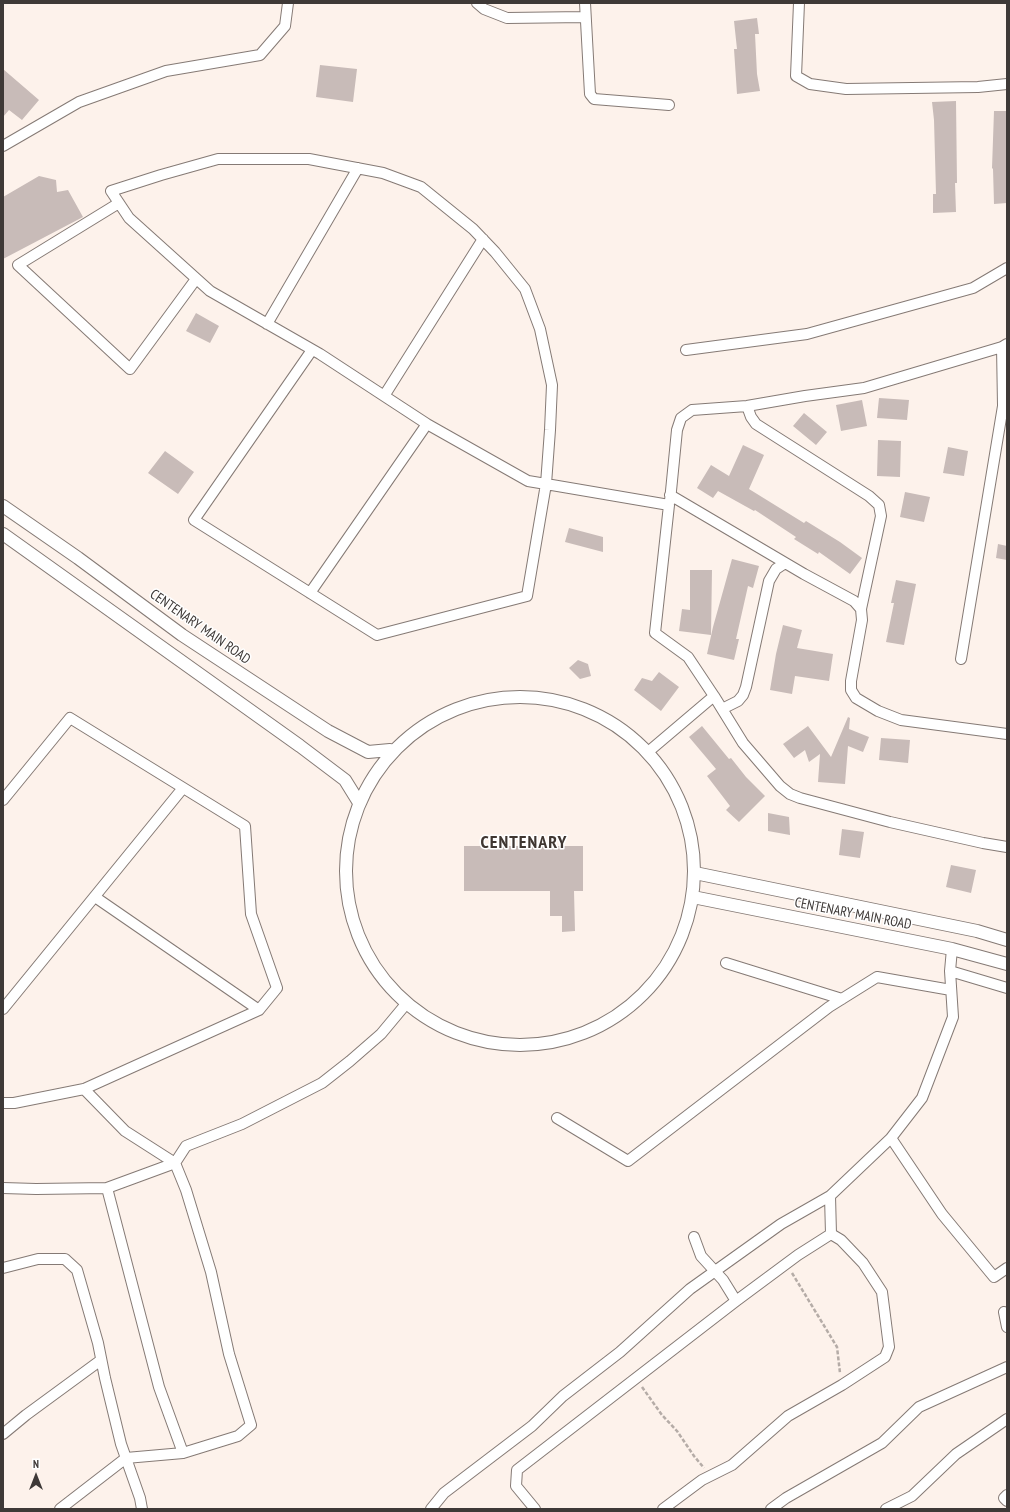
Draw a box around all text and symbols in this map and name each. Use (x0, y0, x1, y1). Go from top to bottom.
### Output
street label: CENTENARY MAIN ROAD (147, 586, 253, 668)
district label: CENTENARY (481, 832, 567, 854)
street label: CENTENARY MAIN ROAD (793, 894, 913, 934)
north arrow (16, 1456, 56, 1496)
text: N (33, 1457, 39, 1471)

